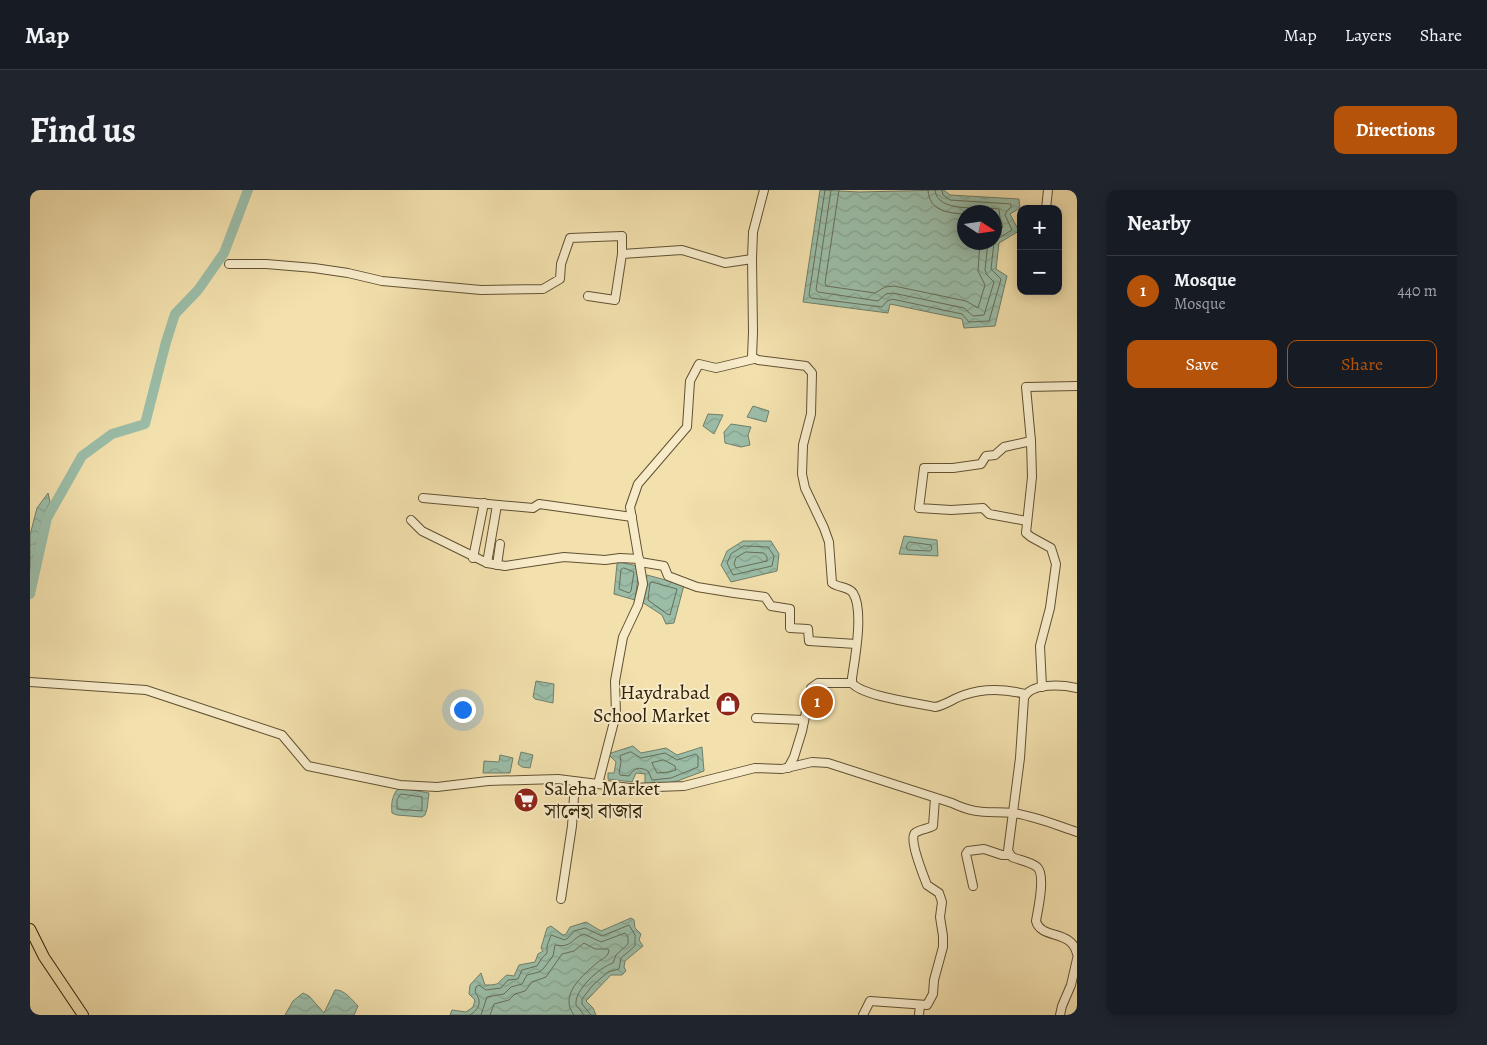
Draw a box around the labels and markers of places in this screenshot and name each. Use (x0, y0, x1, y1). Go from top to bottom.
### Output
place label: Haydrabad School Market (593, 679, 710, 729)
pin: 1 (801, 683, 833, 721)
shop icon: Haydrabad School Market (715, 691, 741, 717)
place label: Saleha Market সালেহা বাজার (543, 775, 661, 825)
supermarket icon: Saleha Market সালেহা বাজার (513, 787, 539, 813)

